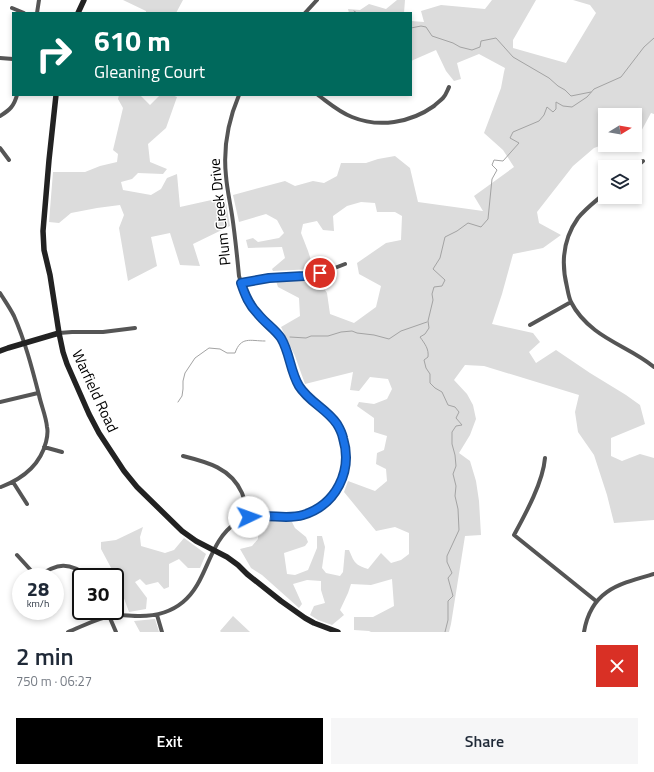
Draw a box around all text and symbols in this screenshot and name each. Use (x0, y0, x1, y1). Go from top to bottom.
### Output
text: 610 m (94, 19, 171, 62)
icon: right (28, 28, 80, 80)
text: Gleaning Court (94, 58, 205, 85)
north arrow (598, 108, 642, 152)
map controls (598, 108, 642, 204)
street label: Plum Creek Drive (202, 157, 237, 267)
button: layers (598, 160, 642, 204)
pin (303, 256, 337, 290)
icon: arrive (309, 262, 331, 284)
street label: Warfield Road (66, 346, 125, 436)
position arrow (228, 496, 270, 538)
speed limit sign: 30 (72, 568, 124, 620)
text: 28 (27, 573, 49, 604)
text: km/h (27, 596, 49, 611)
text: 2 min (16, 638, 74, 674)
button: close (596, 645, 638, 687)
text: 750 m · 06:27 (16, 671, 92, 691)
button: Exit (16, 718, 323, 764)
button: Share (331, 718, 638, 764)

